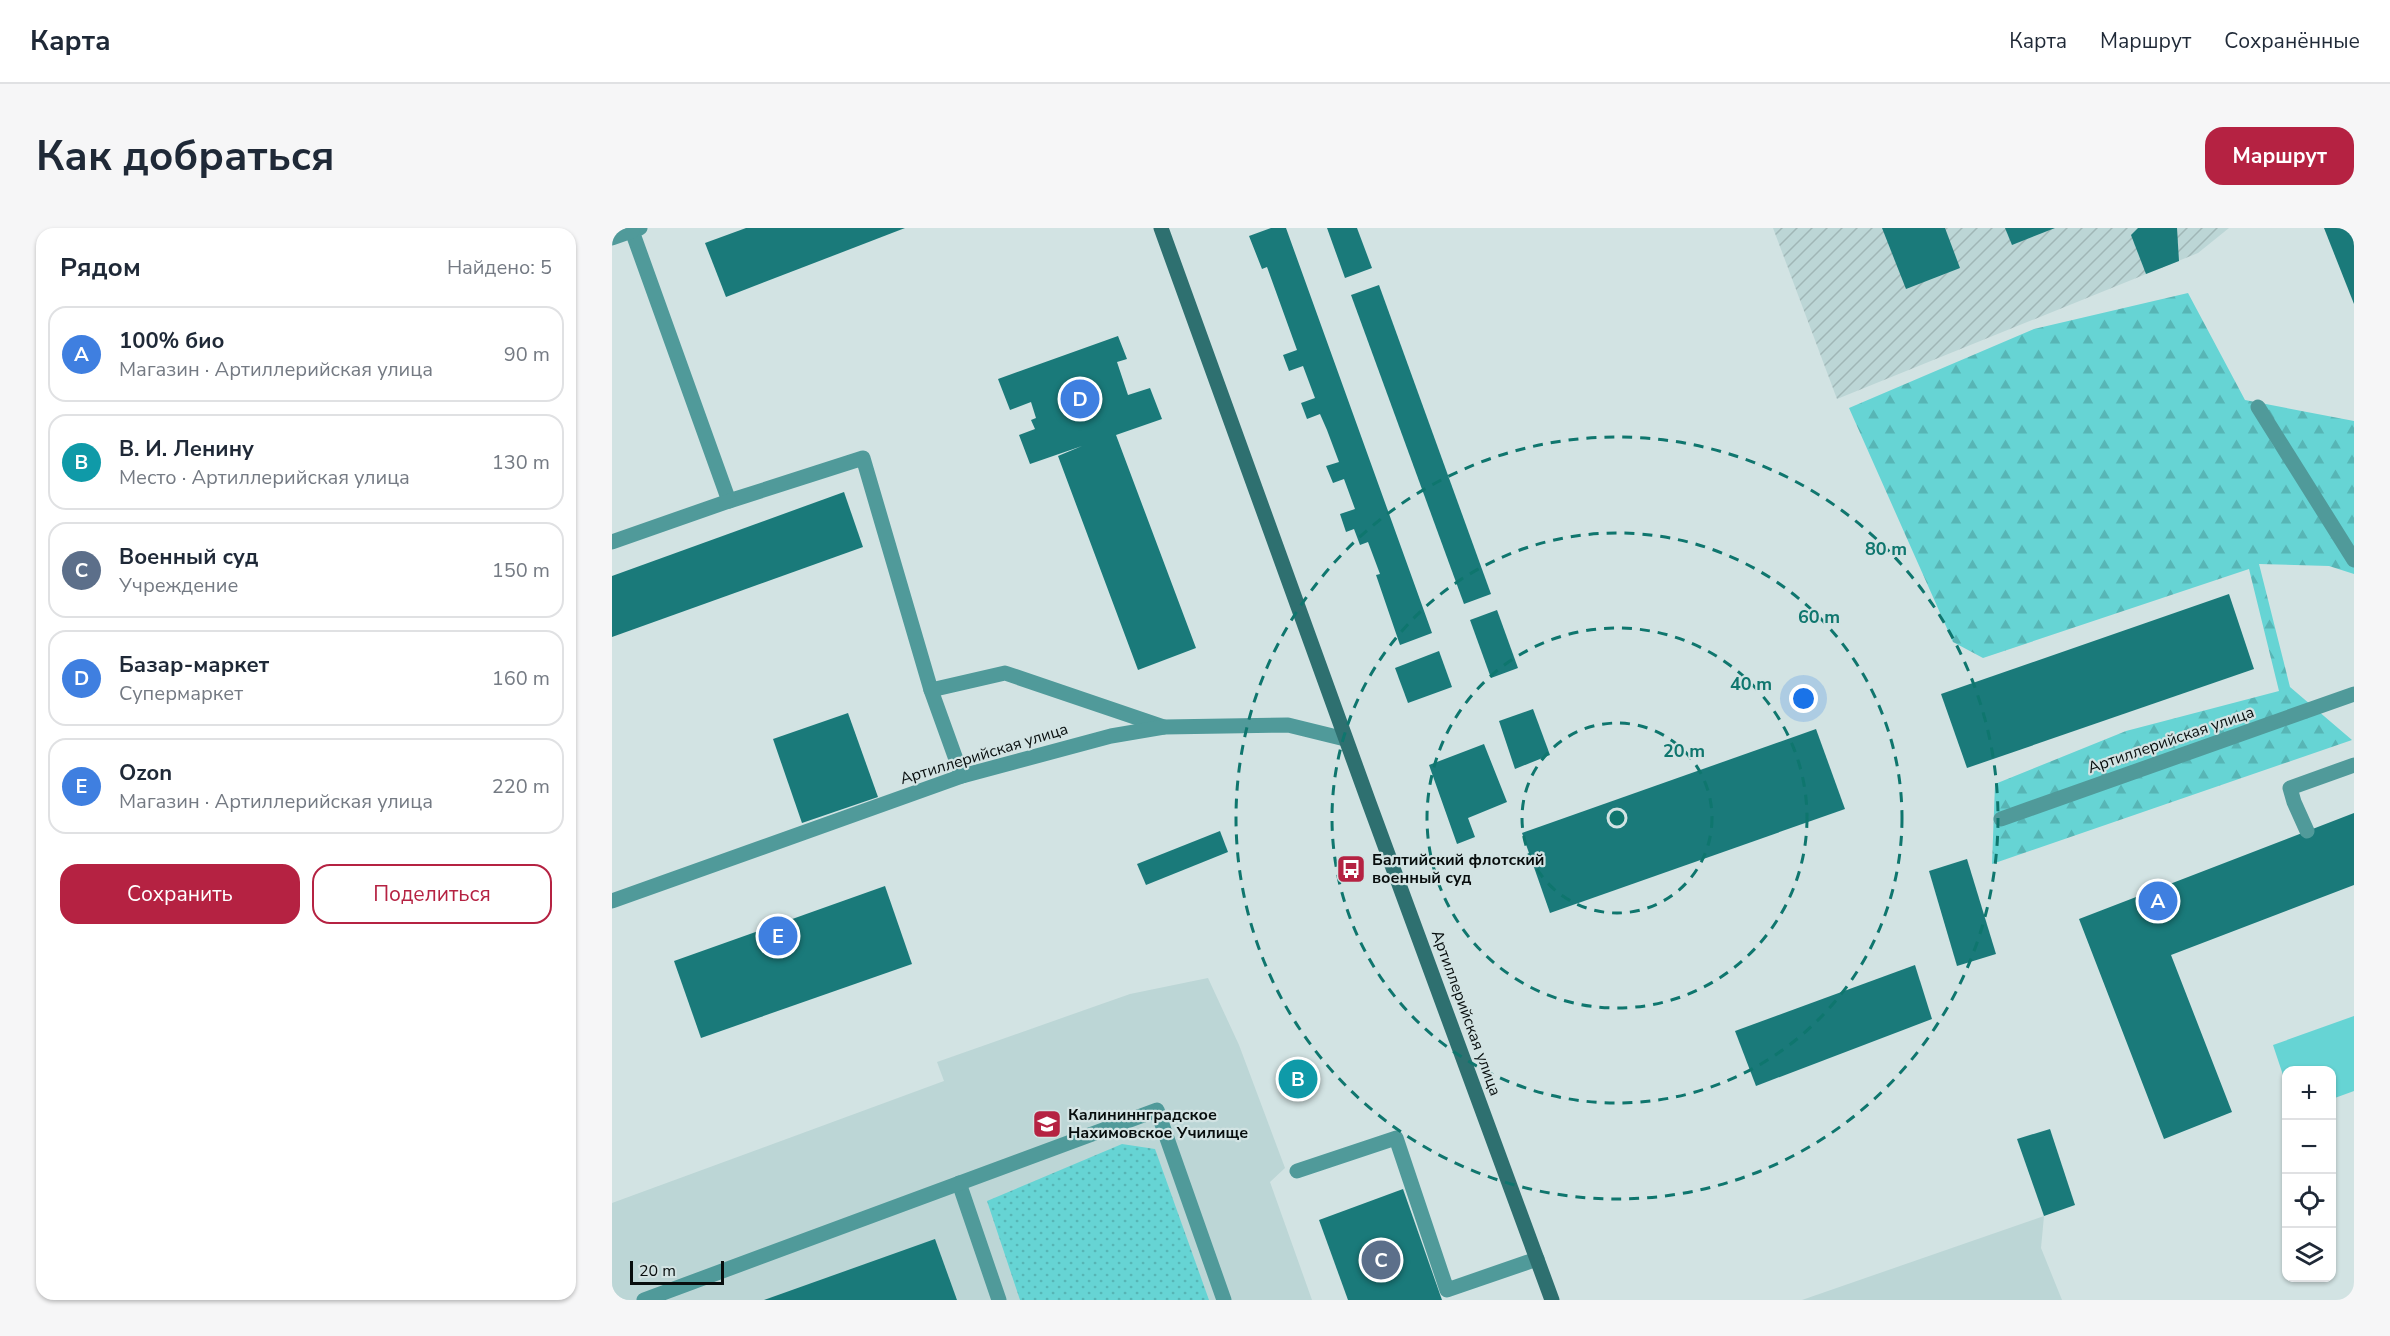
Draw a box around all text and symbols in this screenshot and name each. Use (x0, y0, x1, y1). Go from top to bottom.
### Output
text: Карта (30, 22, 111, 60)
text: Карта (2009, 27, 2067, 55)
text: Маршрут (2100, 27, 2191, 55)
text: Сохранённые (2224, 27, 2360, 55)
button: Маршрут (2205, 127, 2354, 185)
text: Как добраться (36, 128, 335, 185)
text: Рядом (60, 250, 141, 285)
text: Найдено: 5 (447, 254, 552, 281)
text: 100% био (119, 326, 225, 356)
text: A (74, 341, 89, 368)
text: 90 m (504, 341, 550, 368)
text: Магазин · Артиллерийская улица (119, 356, 433, 383)
pin: D (1060, 376, 1100, 422)
text: В. И. Ленину (119, 434, 254, 464)
text: B (75, 449, 88, 476)
text: 130 m (492, 449, 550, 476)
text: Место · Артиллерийская улица (119, 464, 410, 491)
text: 80 m (1865, 537, 1907, 561)
text: Военный суд (119, 542, 258, 572)
text: C (75, 557, 88, 584)
text: 150 m (492, 557, 550, 584)
text: Учреждение (119, 572, 238, 599)
text: 60 m (1798, 605, 1840, 629)
text: Базар-маркет (119, 650, 269, 680)
text: D (74, 665, 89, 692)
text: 160 m (492, 665, 550, 692)
text: 40 m (1730, 672, 1772, 696)
text: Супермаркет (119, 680, 243, 707)
your location (1789, 684, 1818, 713)
street label: Артиллерийская улица (2085, 701, 2257, 779)
street label: Артиллерийская улица (897, 718, 1071, 790)
text: 20 m (1663, 739, 1705, 763)
text: Ozon (119, 758, 172, 788)
text: E (76, 773, 87, 800)
text: 220 m (492, 773, 550, 800)
text: Магазин · Артиллерийская улица (119, 788, 433, 815)
centre of rings (1607, 808, 1627, 828)
place label: Балтийский флотский военный суд (1372, 849, 1545, 889)
bus stop icon: Балтийский флотский военный суд (1335, 853, 1367, 885)
button: Сохранить (60, 864, 300, 924)
button: Поделиться (312, 864, 552, 924)
pin: A (2138, 878, 2178, 924)
pin: E (758, 914, 798, 958)
street label: Артиллерийская улица (1426, 927, 1506, 1099)
pin: B (1278, 1056, 1318, 1102)
map controls (2282, 1066, 2336, 1282)
button: + (2282, 1066, 2336, 1120)
place label: Калининнградское Нахимовское Училище (1068, 1104, 1248, 1144)
school or university icon: Калининнградское Нахимовское Училище (1031, 1108, 1063, 1140)
button: − (2282, 1120, 2336, 1174)
button: locate (2282, 1174, 2336, 1228)
button: layers (2282, 1228, 2336, 1282)
pin: C (1362, 1238, 1400, 1282)
scale bar (630, 1258, 724, 1286)
text: 20 m (639, 1260, 676, 1282)

